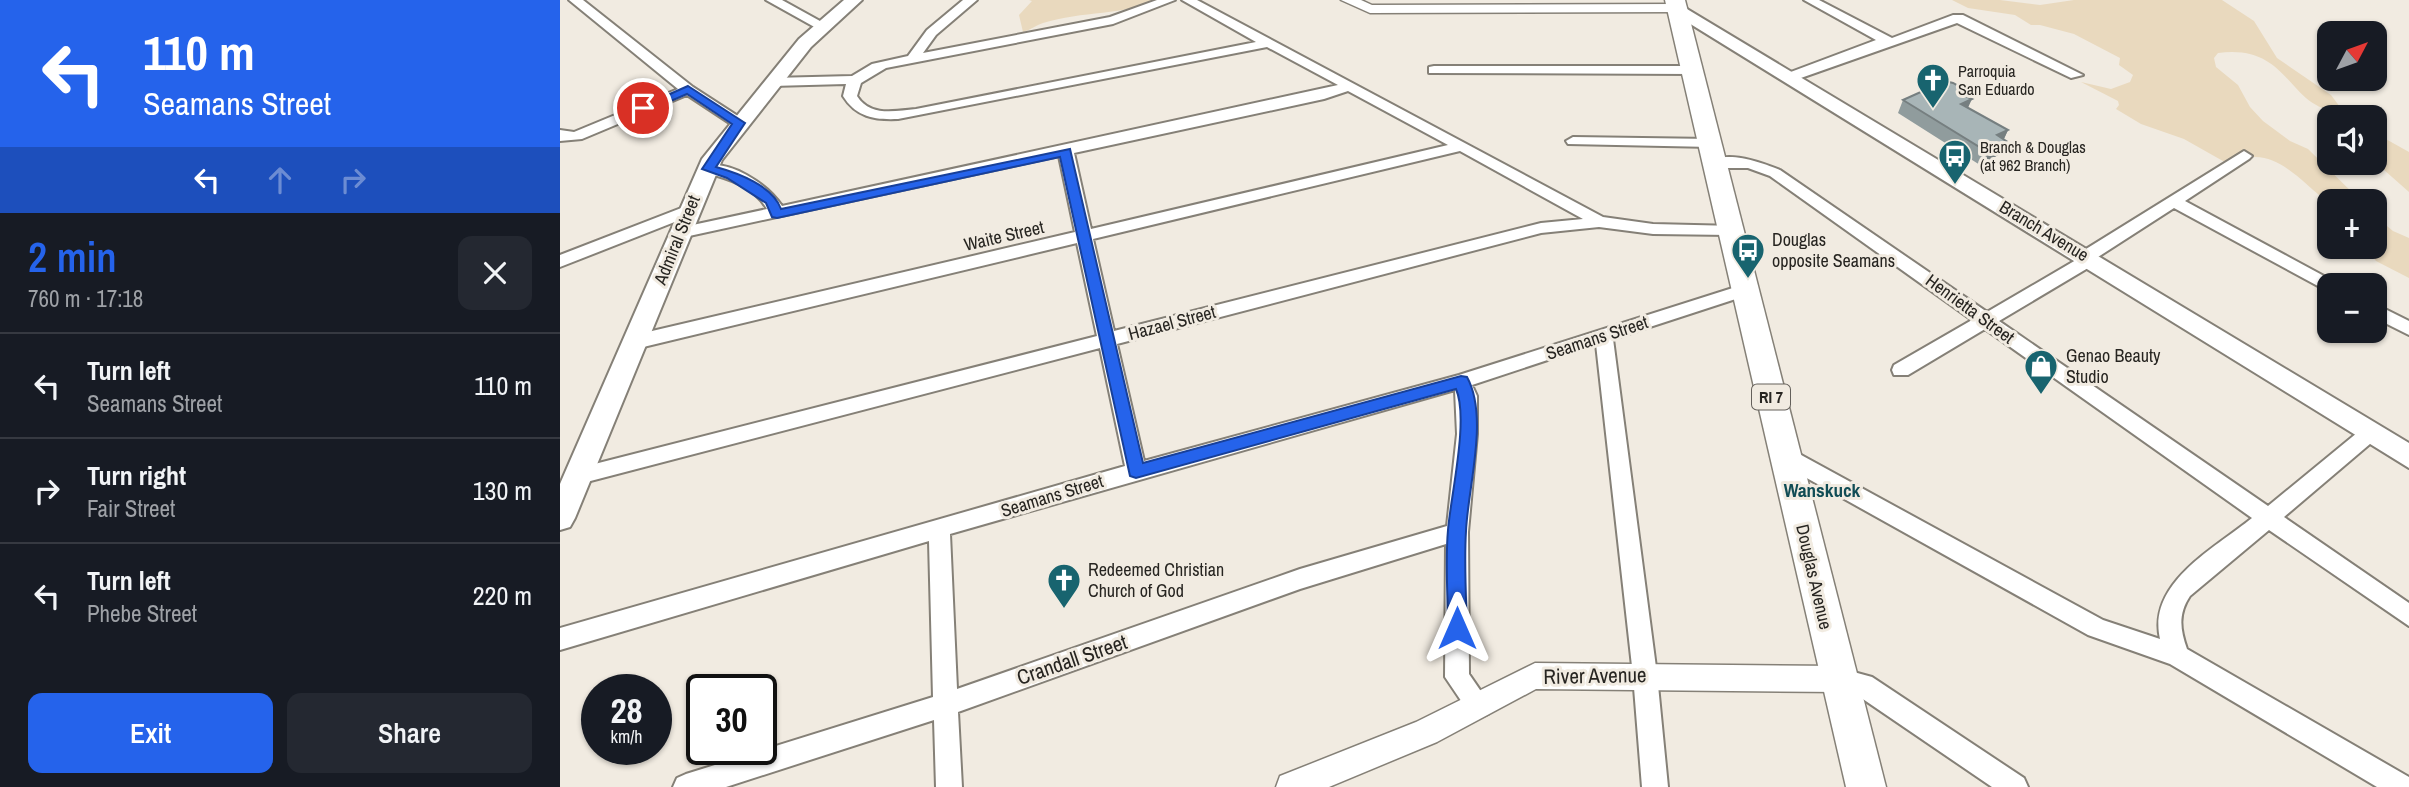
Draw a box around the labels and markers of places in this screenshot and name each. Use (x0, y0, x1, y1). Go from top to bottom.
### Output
place label: Parroquia San Eduardo (1958, 60, 2035, 100)
church icon: Parroquia San Eduardo (1914, 61, 1952, 110)
pin (613, 78, 673, 138)
place label: Branch & Douglas (at 962 Branch) (1980, 136, 2086, 176)
bus stop icon: Branch & Douglas (at 962 Branch) (1936, 137, 1974, 186)
place label: Douglas opposite Seamans (1772, 227, 1895, 273)
bus stop icon: Douglas opposite Seamans (1729, 231, 1767, 280)
place label: Genao Beauty Studio (2066, 343, 2161, 389)
shop icon: Genao Beauty Studio (2022, 347, 2060, 396)
place label: Redeemed Christian Church of God (1088, 557, 1224, 603)
church icon: Redeemed Christian Church of God (1045, 561, 1083, 610)

